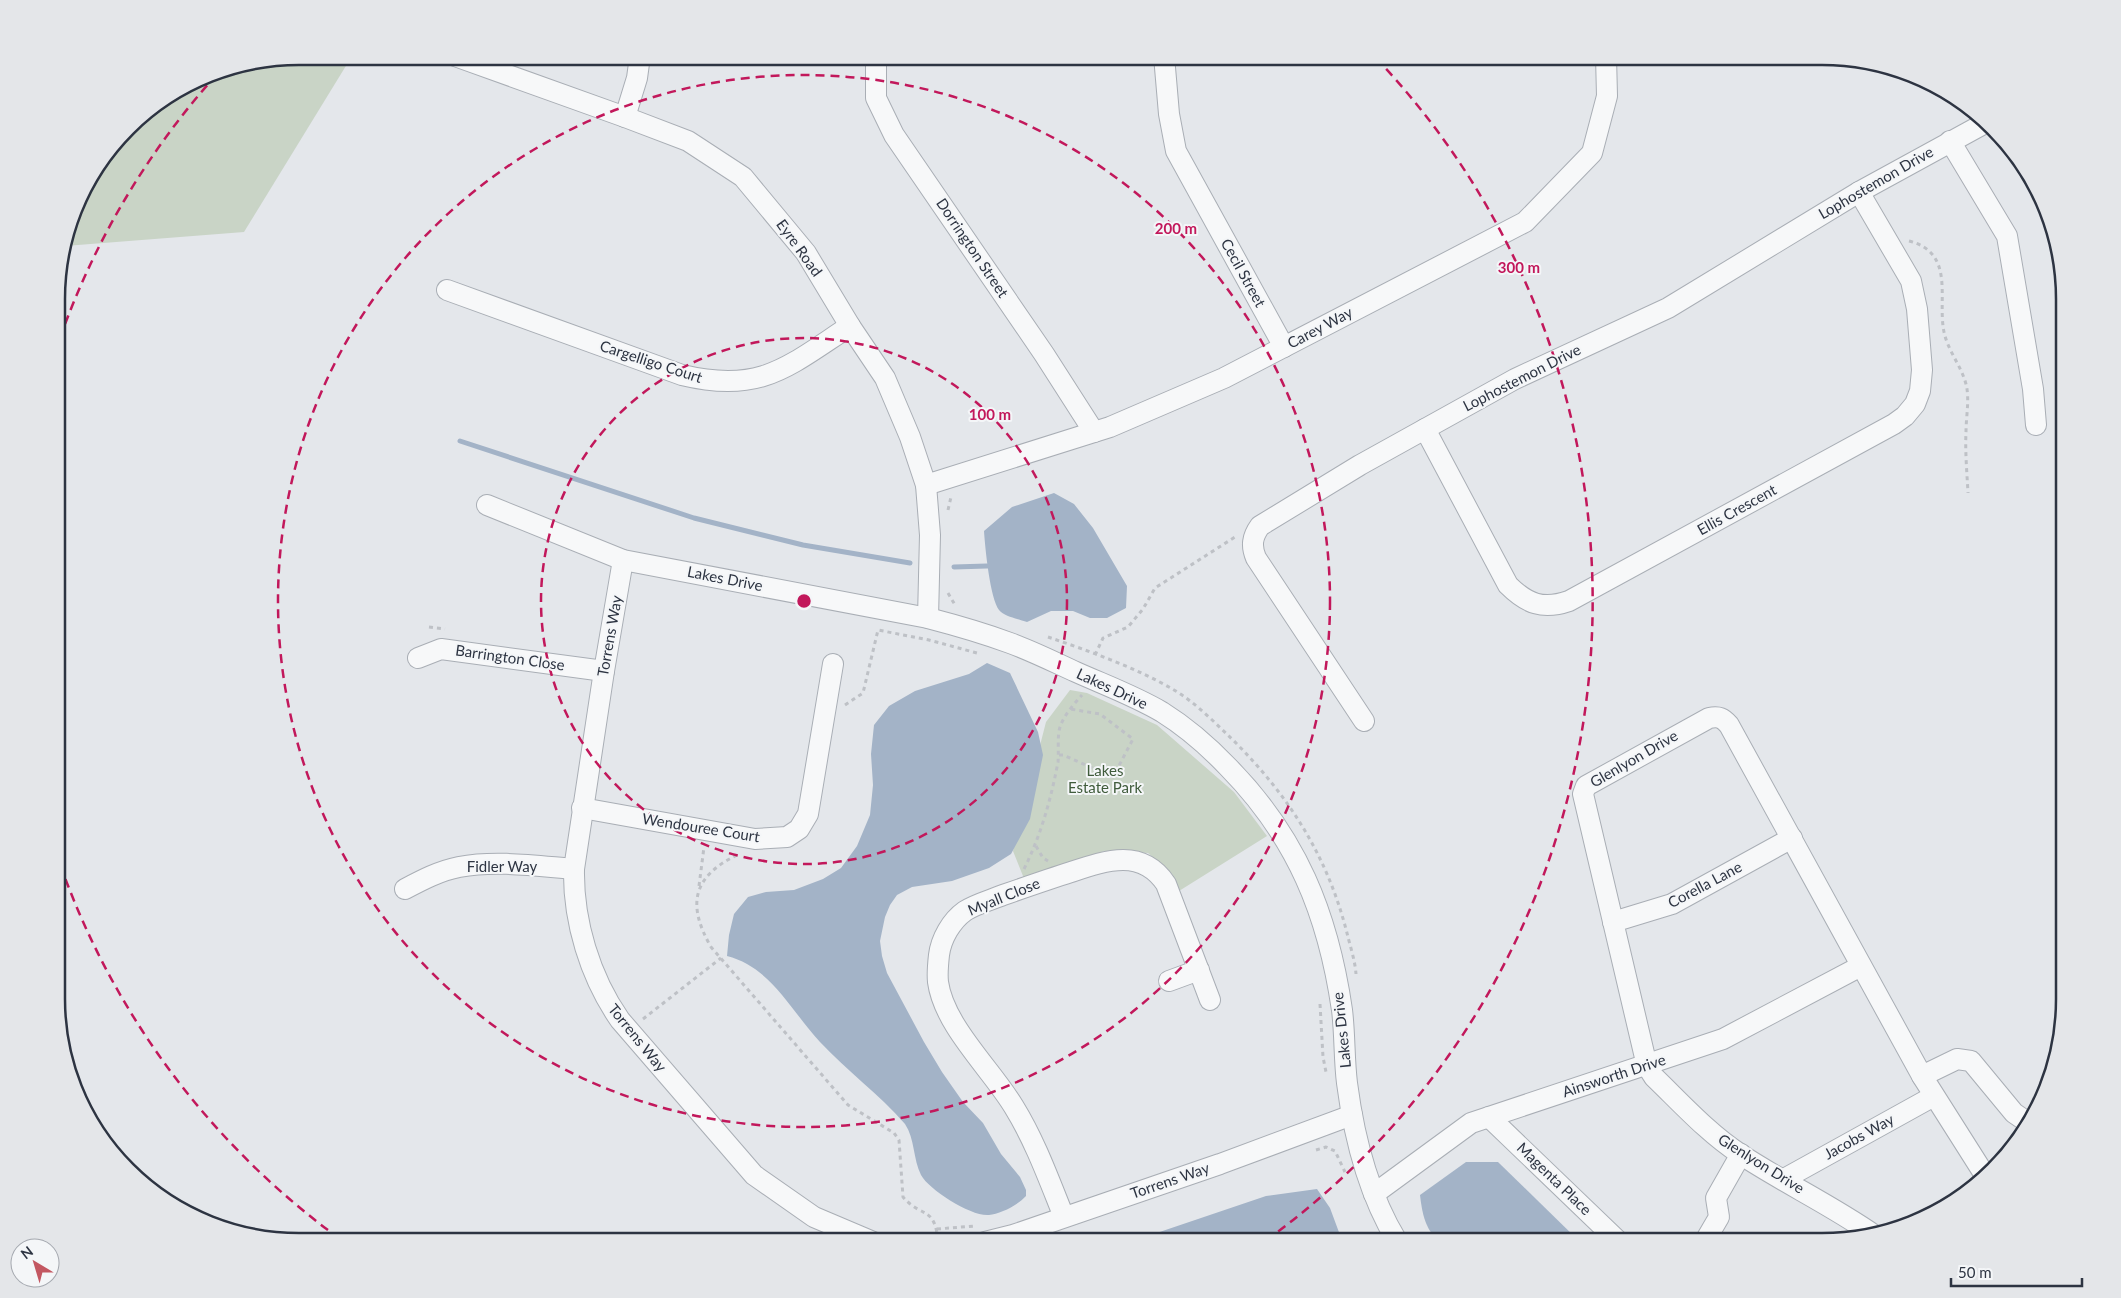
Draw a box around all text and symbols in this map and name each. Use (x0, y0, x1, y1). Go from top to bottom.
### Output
street label: Lophostemon Drive (1815, 142, 1936, 222)
street label: Dorrington Street (933, 194, 1013, 301)
street label: Eyre Road (773, 215, 827, 280)
text: 200 m (1155, 219, 1197, 237)
street label: Cecil Street (1218, 235, 1270, 310)
text: 300 m (1498, 258, 1540, 276)
street label: Carey Way (1284, 302, 1355, 352)
street label: Cargelligo Court (598, 336, 705, 386)
street label: Lophostemon Drive (1460, 340, 1583, 415)
text: 100 m (969, 405, 1011, 423)
street label: Ellis Crescent (1694, 480, 1780, 538)
street label: Lakes Drive (686, 562, 764, 594)
centre of rings (795, 592, 813, 610)
street label: Torrens Way (593, 593, 625, 678)
street label: Barrington Close (454, 640, 566, 674)
street label: Lakes Drive (1074, 664, 1151, 712)
street label: Glenlyon Drive (1586, 726, 1681, 790)
park label: Lakes Estate Park (1068, 761, 1142, 796)
street label: Wendouree Court (641, 809, 762, 845)
street label: Fidler Way (467, 857, 537, 875)
street label: Corella Lane (1664, 857, 1745, 911)
street label: Myall Close (965, 873, 1042, 919)
street label: Lakes Drive (1328, 991, 1354, 1069)
street label: Torrens Way (605, 1000, 671, 1075)
street label: Ainsworth Drive (1560, 1050, 1668, 1100)
street label: Jacobs Way (1820, 1109, 1897, 1163)
street label: Glenlyon Drive (1715, 1129, 1808, 1197)
street label: Magenta Place (1514, 1138, 1596, 1218)
street label: Torrens Way (1128, 1158, 1212, 1202)
north arrow (10, 1238, 60, 1288)
text: N (17, 1242, 36, 1262)
scale bar (1951, 1256, 2082, 1288)
text: 50 m (1958, 1263, 1992, 1281)

